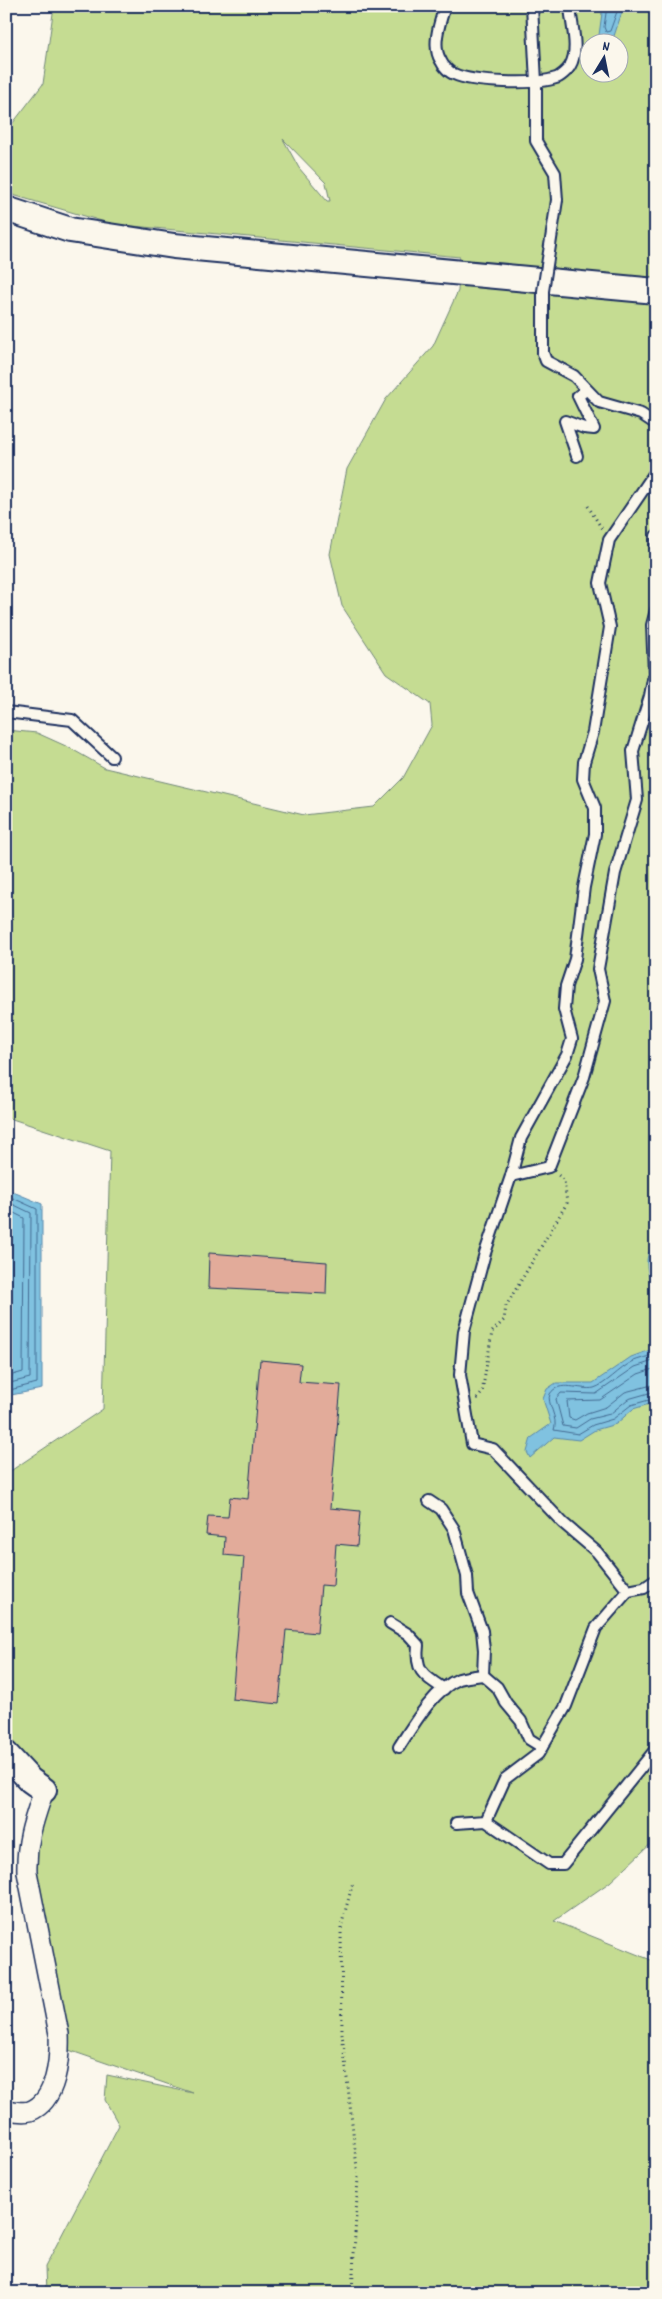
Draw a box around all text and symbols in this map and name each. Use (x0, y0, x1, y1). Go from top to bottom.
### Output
north arrow (580, 32, 630, 82)
text: N (601, 37, 611, 58)

